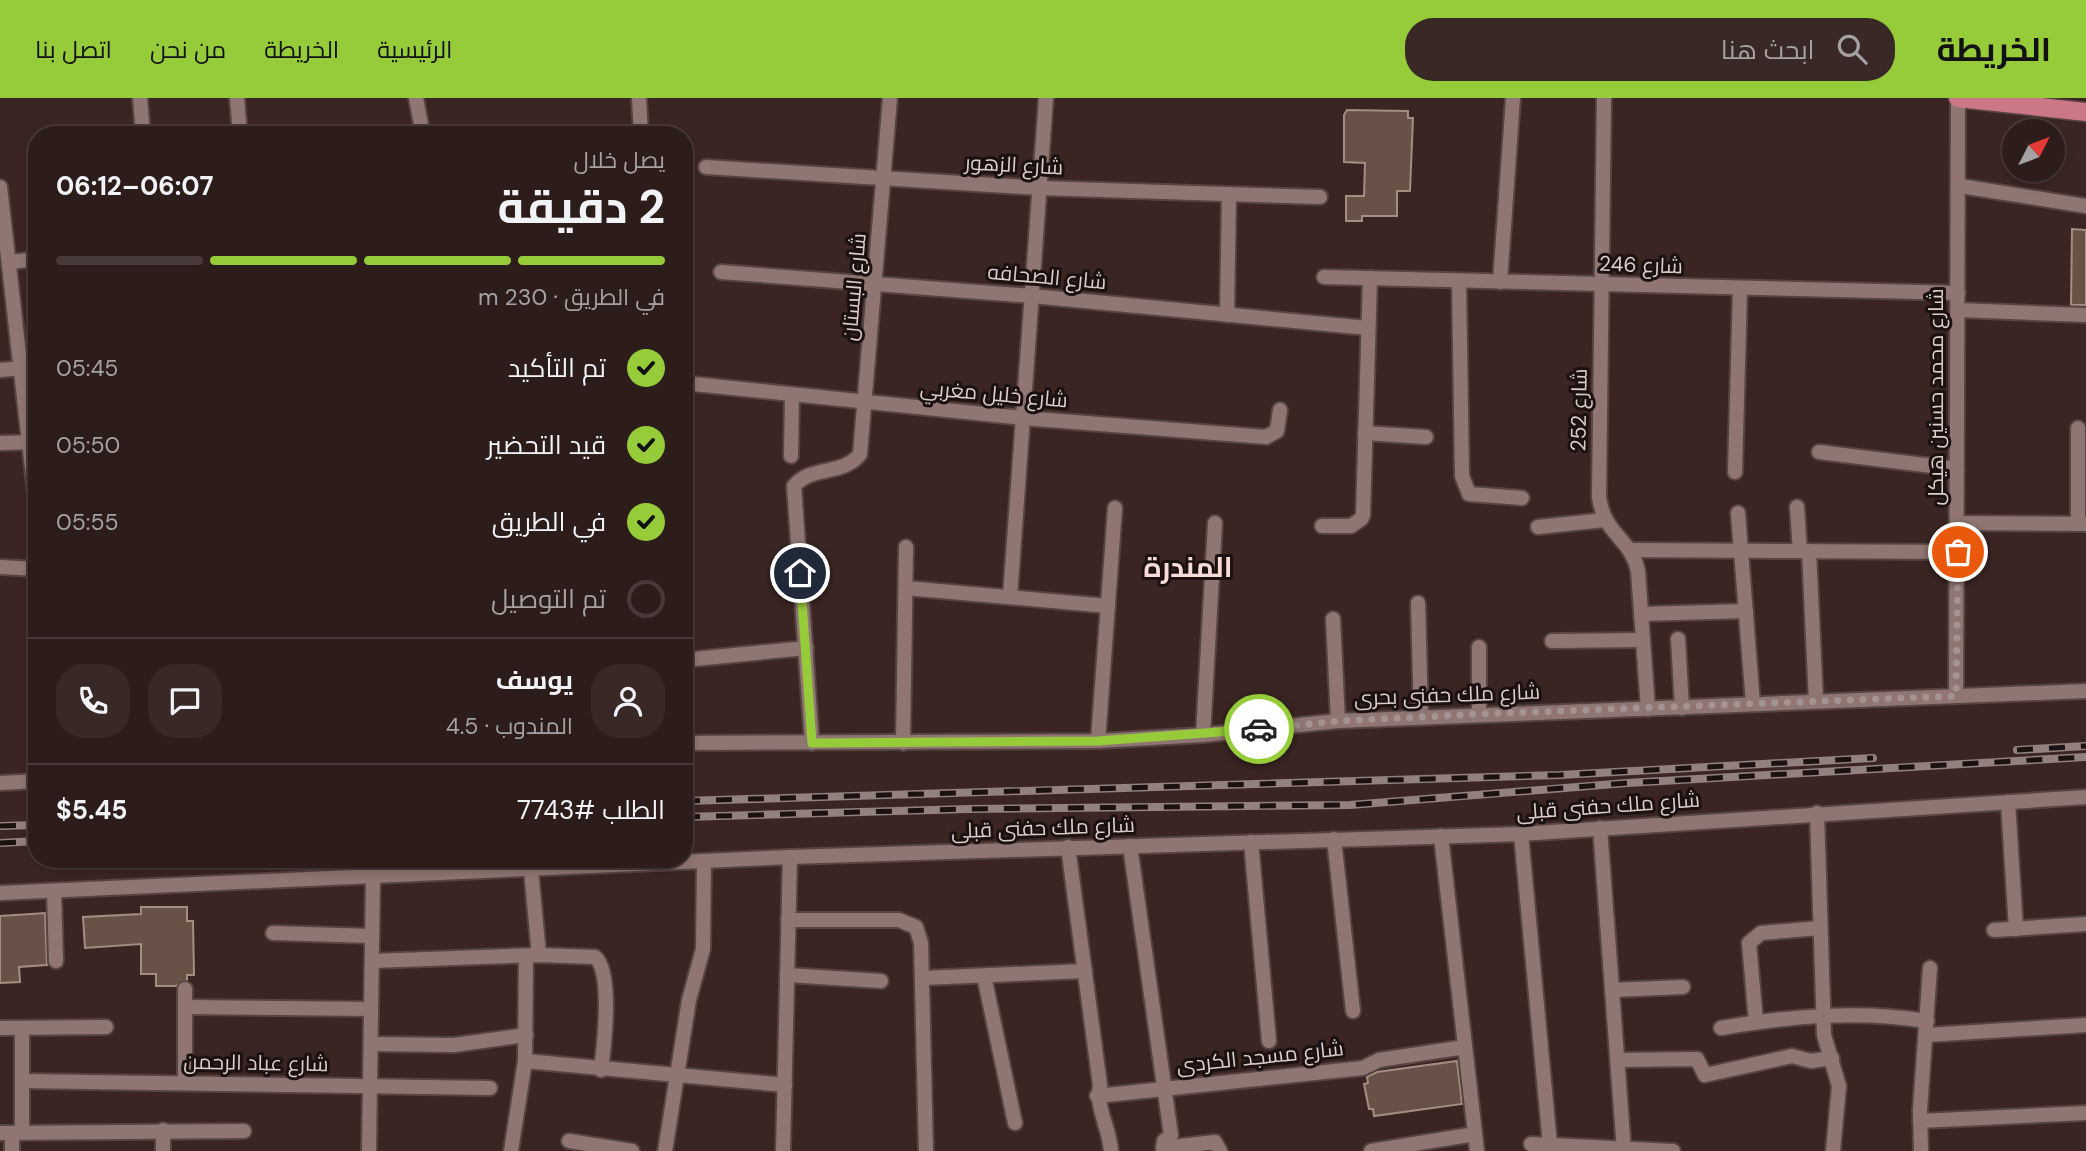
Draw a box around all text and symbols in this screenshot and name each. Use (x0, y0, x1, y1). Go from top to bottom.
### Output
search box (1405, 18, 1895, 81)
text: الخريطة (1937, 28, 2051, 71)
icon: search (1833, 30, 1871, 68)
text: ابحث هنا (1721, 33, 1815, 67)
text: اتصل بنا (35, 34, 112, 65)
text: من نحن (150, 34, 226, 65)
text: الخريطة (264, 34, 339, 65)
text: الرئيسية (377, 34, 452, 65)
north arrow (2002, 119, 2065, 182)
map controls (2002, 119, 2065, 182)
text: يصل خلال (574, 145, 665, 175)
street label: شارع الزهور (963, 148, 1064, 182)
text: 06:07–06:12 (56, 169, 213, 203)
text: 2 دقيقة (498, 177, 665, 237)
street label: شارع البستان (835, 232, 873, 342)
street label: شارع 246 (1599, 250, 1683, 280)
street label: شارع الصحافه (986, 258, 1108, 296)
text: في الطريق · 230 m (478, 282, 665, 312)
street label: شارع محمد حسنين هيكل (1922, 288, 1950, 506)
icon: check (627, 349, 665, 387)
text: تم التأكيد (508, 351, 606, 385)
text: 05:45 (56, 353, 118, 383)
street label: شارع 252 (1564, 368, 1594, 452)
street label: شارع خليل مغربي (919, 374, 1069, 416)
icon: check (627, 426, 665, 464)
text: قيد التحضير (487, 428, 606, 462)
text: 05:50 (56, 430, 120, 460)
icon: check (627, 503, 665, 541)
text: في الطريق (492, 505, 606, 539)
text: 05:55 (56, 507, 118, 537)
pin (1928, 522, 1988, 582)
icon: bag (1939, 533, 1977, 571)
pin (770, 543, 830, 603)
district label: المندرة (1144, 549, 1232, 586)
icon: home (781, 554, 819, 592)
text: تم التوصيل (491, 582, 606, 616)
text: يوسف (496, 663, 573, 697)
button: phone (56, 664, 130, 738)
button: chat (148, 664, 222, 738)
button: person (591, 664, 665, 738)
street label: شارع ملك حفنى بحرى (1353, 678, 1541, 712)
courier (1224, 694, 1294, 764)
icon: car (1240, 710, 1278, 748)
text: المندوب · 4.5 (446, 711, 573, 741)
street label: شارع ملك حفنى قبلى (1515, 786, 1701, 826)
text: $5.45 (56, 793, 128, 827)
text: الطلب #7743 (517, 793, 665, 827)
street label: شارع ملك حفنى قبلى (951, 811, 1135, 845)
street label: شارع مسجد الكردى (1175, 1034, 1345, 1080)
street label: شارع عباد الرحمن (183, 1048, 329, 1078)

